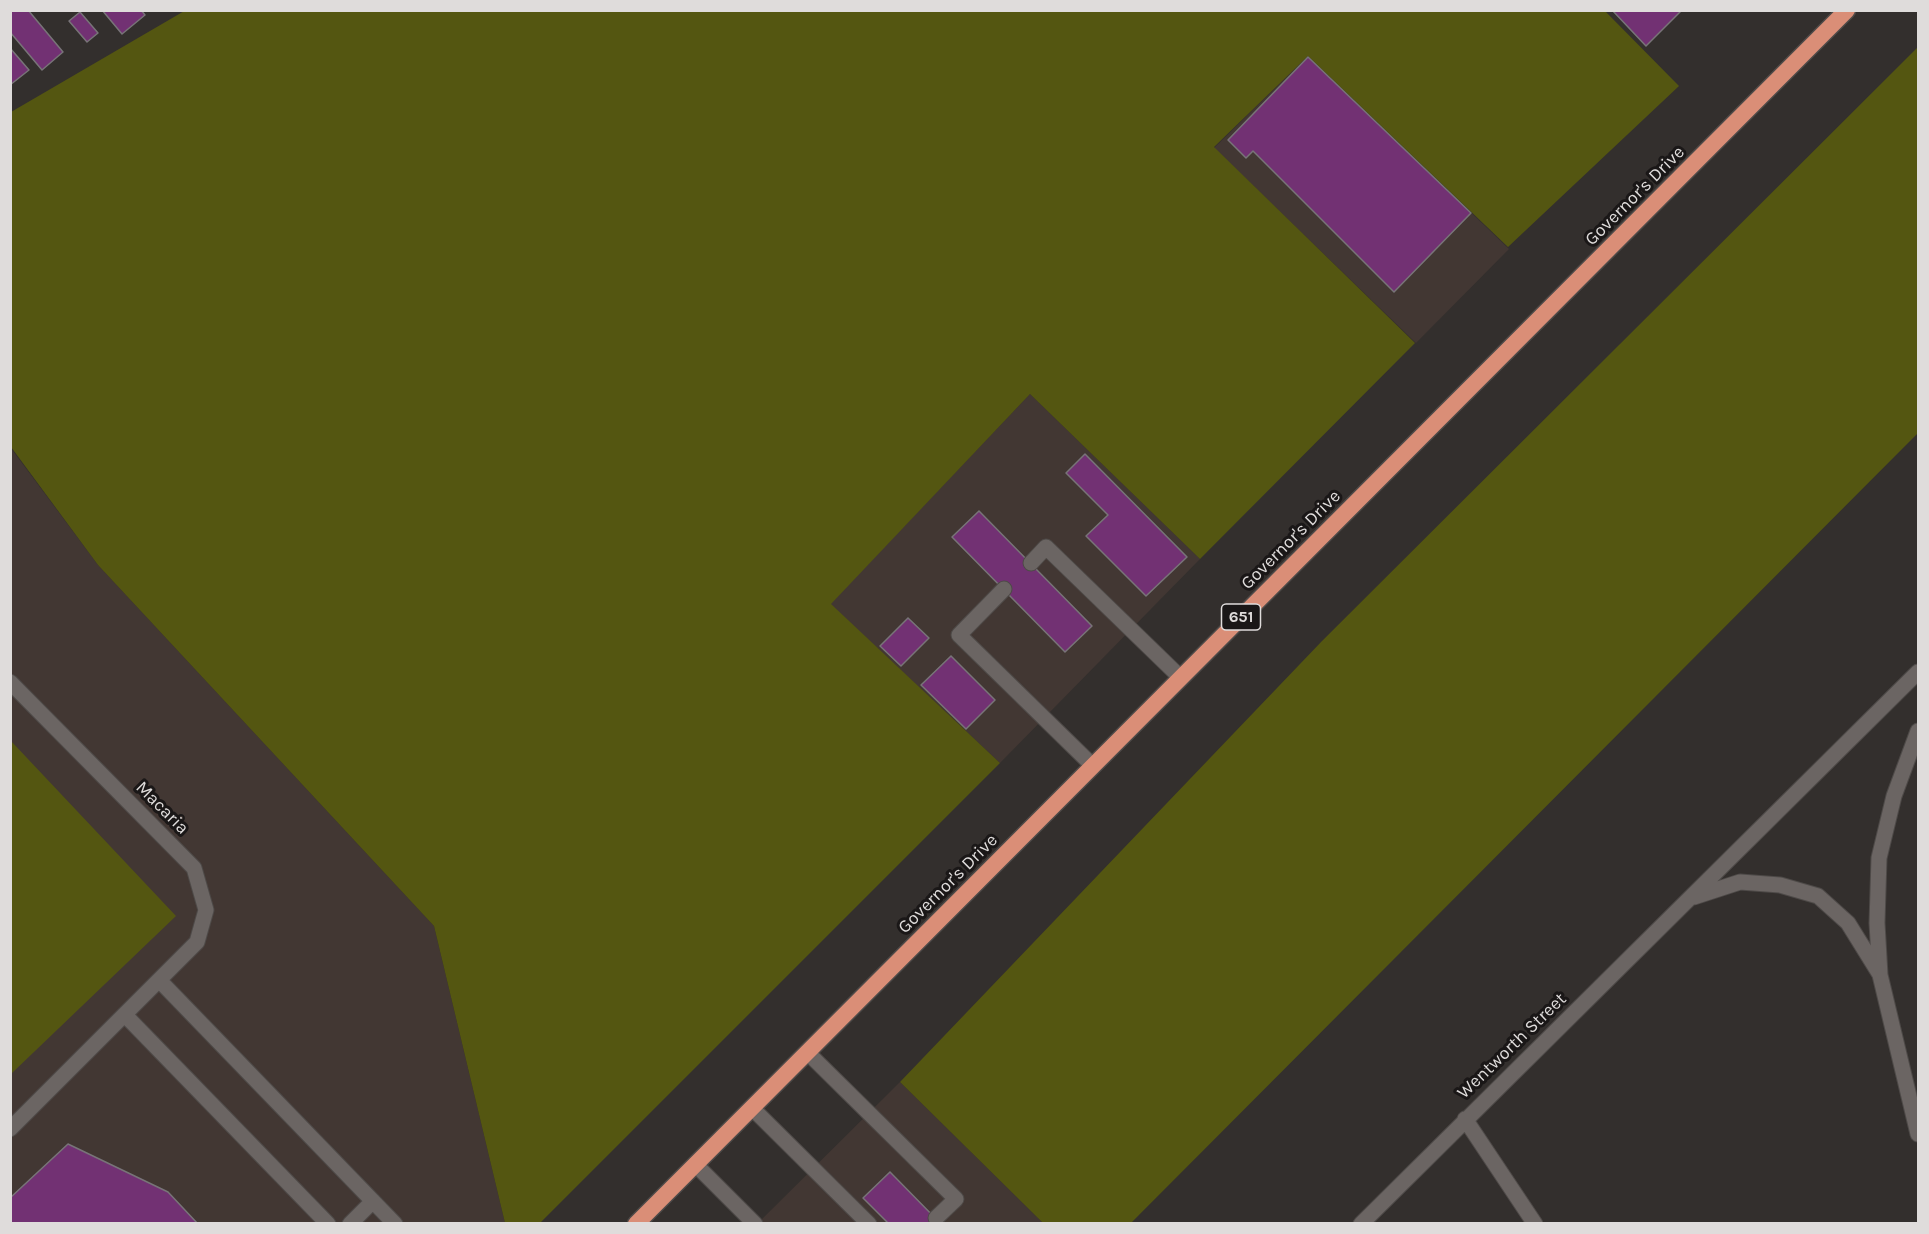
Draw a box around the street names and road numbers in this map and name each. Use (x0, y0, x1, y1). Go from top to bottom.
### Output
street label: Governor's Drive (1581, 142, 1689, 250)
street label: Governor's Drive (1237, 486, 1345, 594)
road number: 651 (1222, 604, 1260, 630)
street label: Macaria (131, 777, 193, 839)
street label: Governor's Drive (894, 830, 1002, 938)
street label: Wentworth Street (1453, 989, 1571, 1103)

